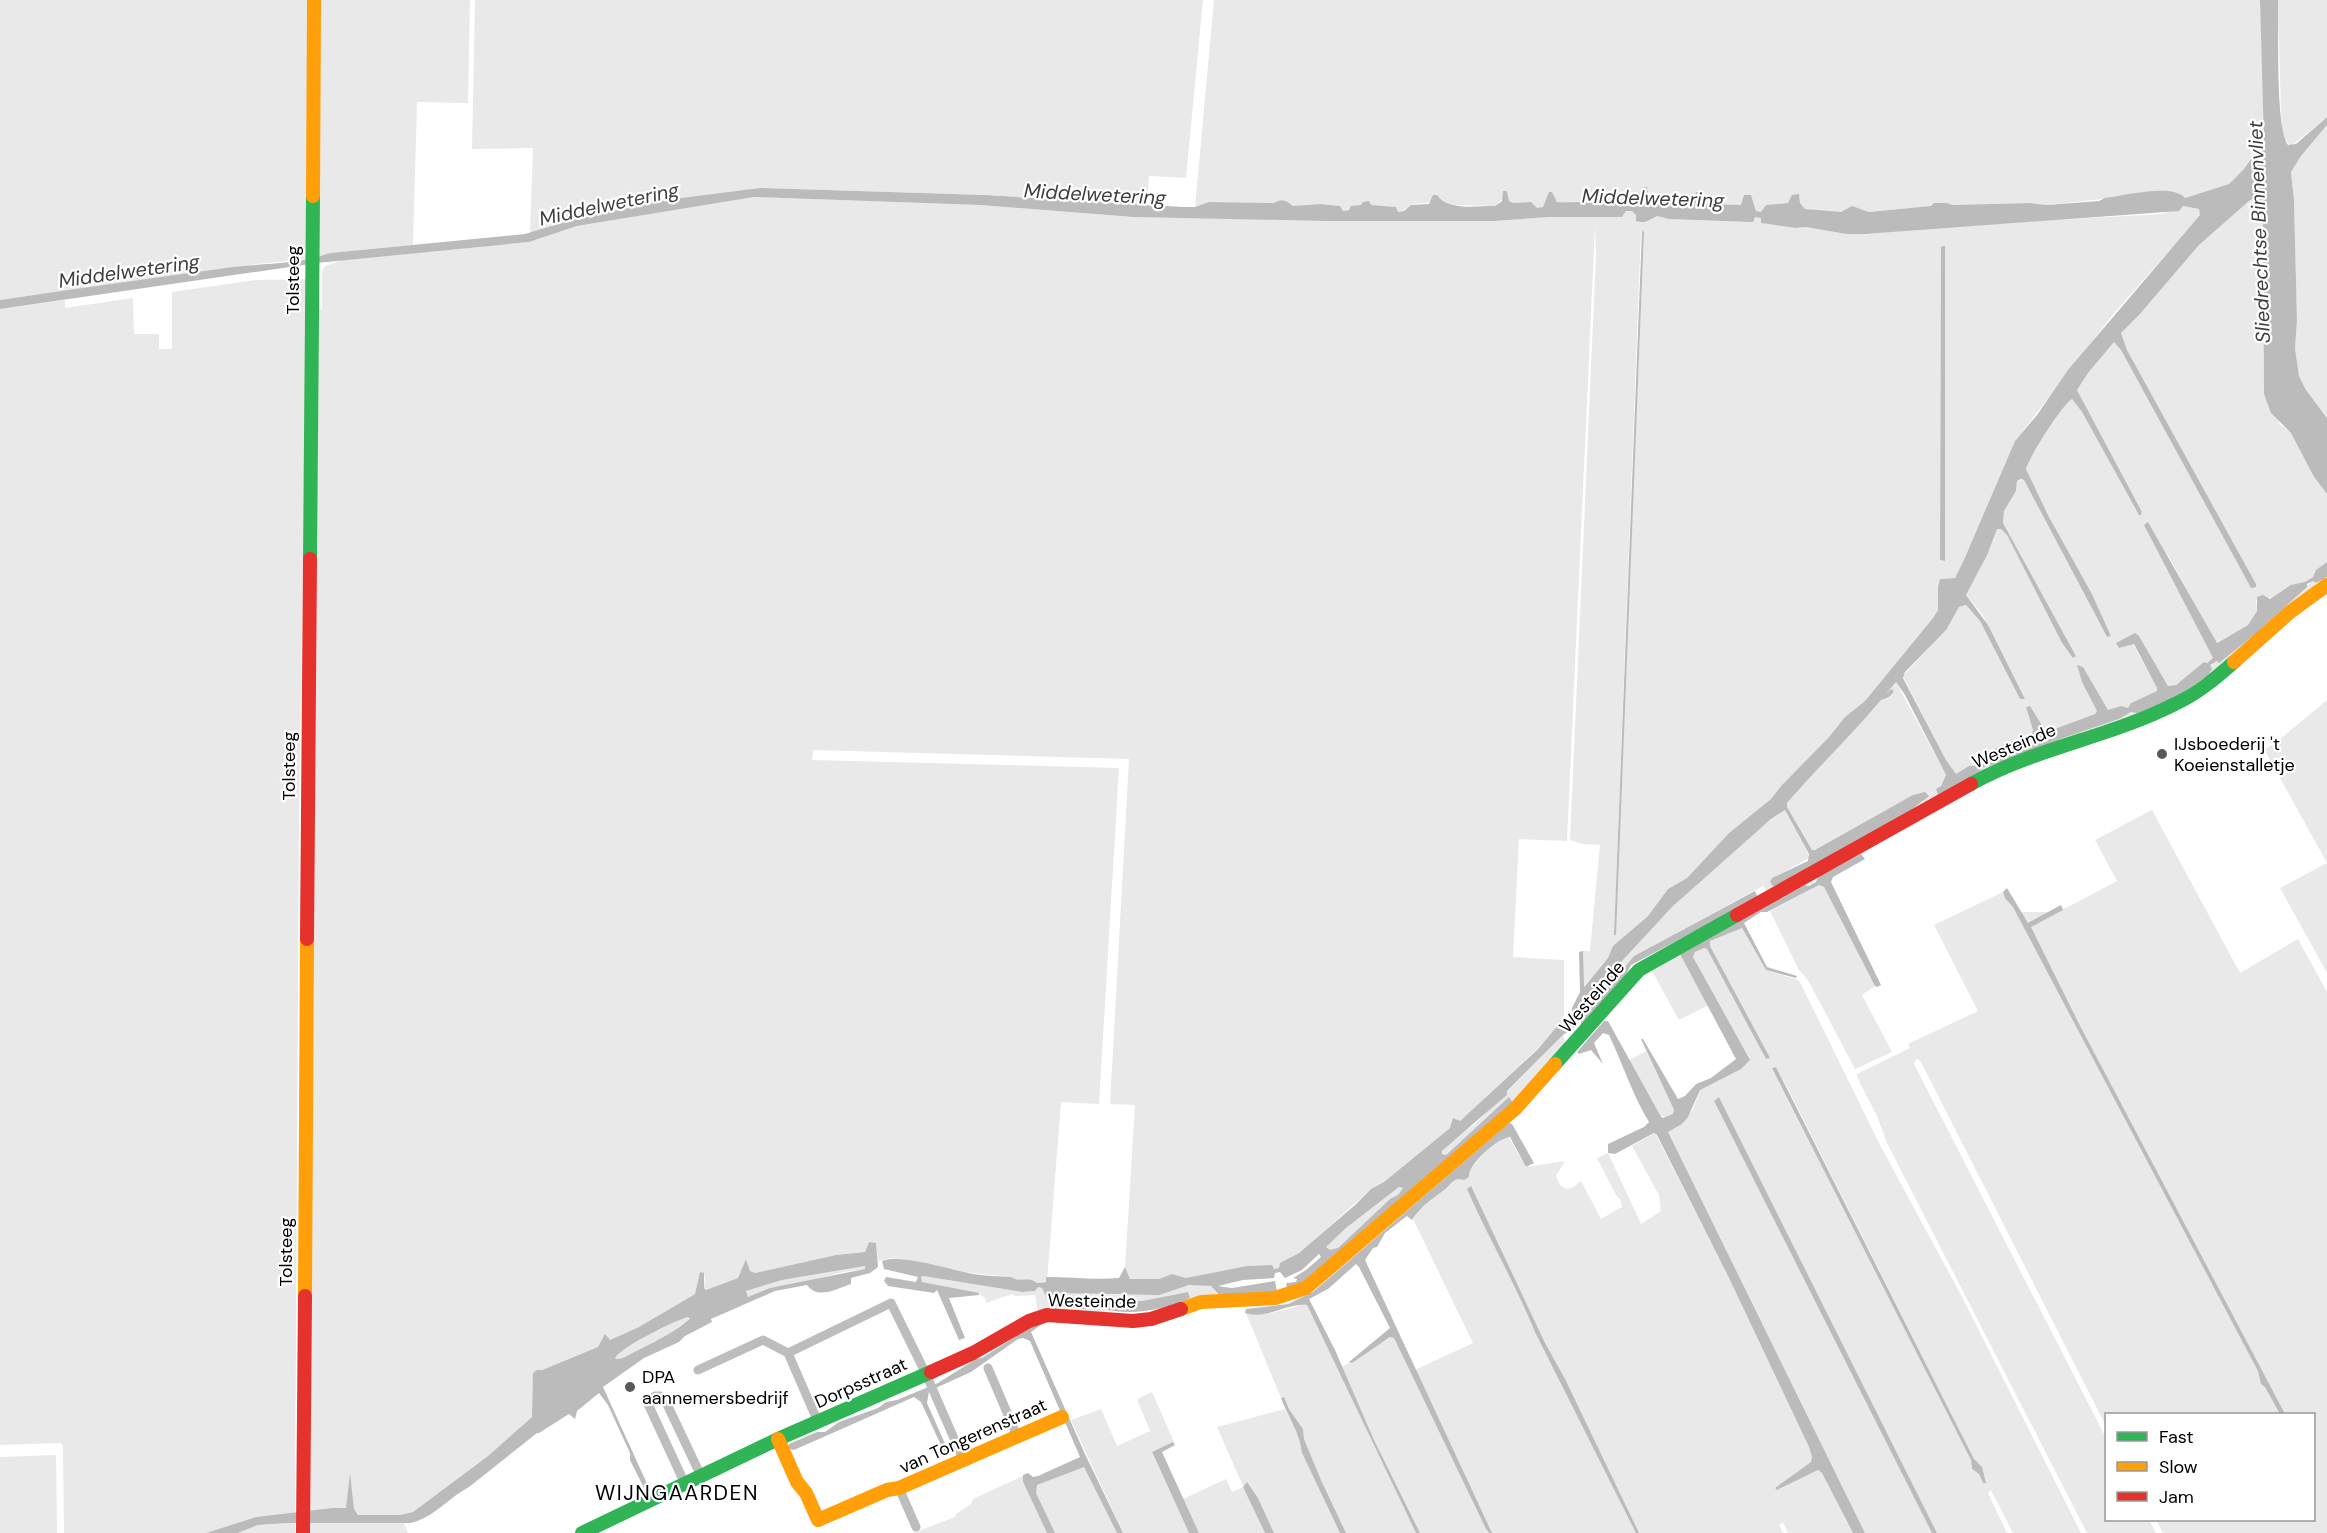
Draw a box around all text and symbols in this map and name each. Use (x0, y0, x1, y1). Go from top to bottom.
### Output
water label: Sliedrechtse Binnenvliet (2242, 120, 2276, 344)
water label: Middelwetering (537, 176, 682, 232)
water label: Middelwetering (1023, 177, 1168, 211)
water label: Middelwetering (1581, 183, 1726, 214)
street label: Tolsteeg (281, 245, 305, 315)
water label: Middelwetering (57, 248, 202, 294)
street label: Westeinde (1969, 718, 2059, 774)
street label: Tolsteeg (277, 731, 301, 801)
place label: IJsboederij 't Koeienstalletje (2174, 732, 2295, 777)
marker: IJsboederij 't Koeienstalletje (2155, 747, 2169, 761)
street label: Westeinde (1554, 956, 1630, 1038)
street label: Tolsteeg (274, 1217, 298, 1287)
street label: Westeinde (1048, 1288, 1136, 1314)
street label: Dorpsstraat (811, 1352, 911, 1414)
place label: DPA aannemersbedrijf (642, 1365, 789, 1410)
marker: DPA aannemersbedrijf (623, 1380, 637, 1394)
street label: van Tongerenstraat (896, 1393, 1050, 1479)
legend (2105, 1413, 2315, 1521)
text: Fast (2159, 1425, 2194, 1449)
text: Slow (2159, 1455, 2198, 1479)
district label: WIJNGAARDEN (595, 1479, 759, 1507)
text: Jam (2159, 1485, 2194, 1509)

